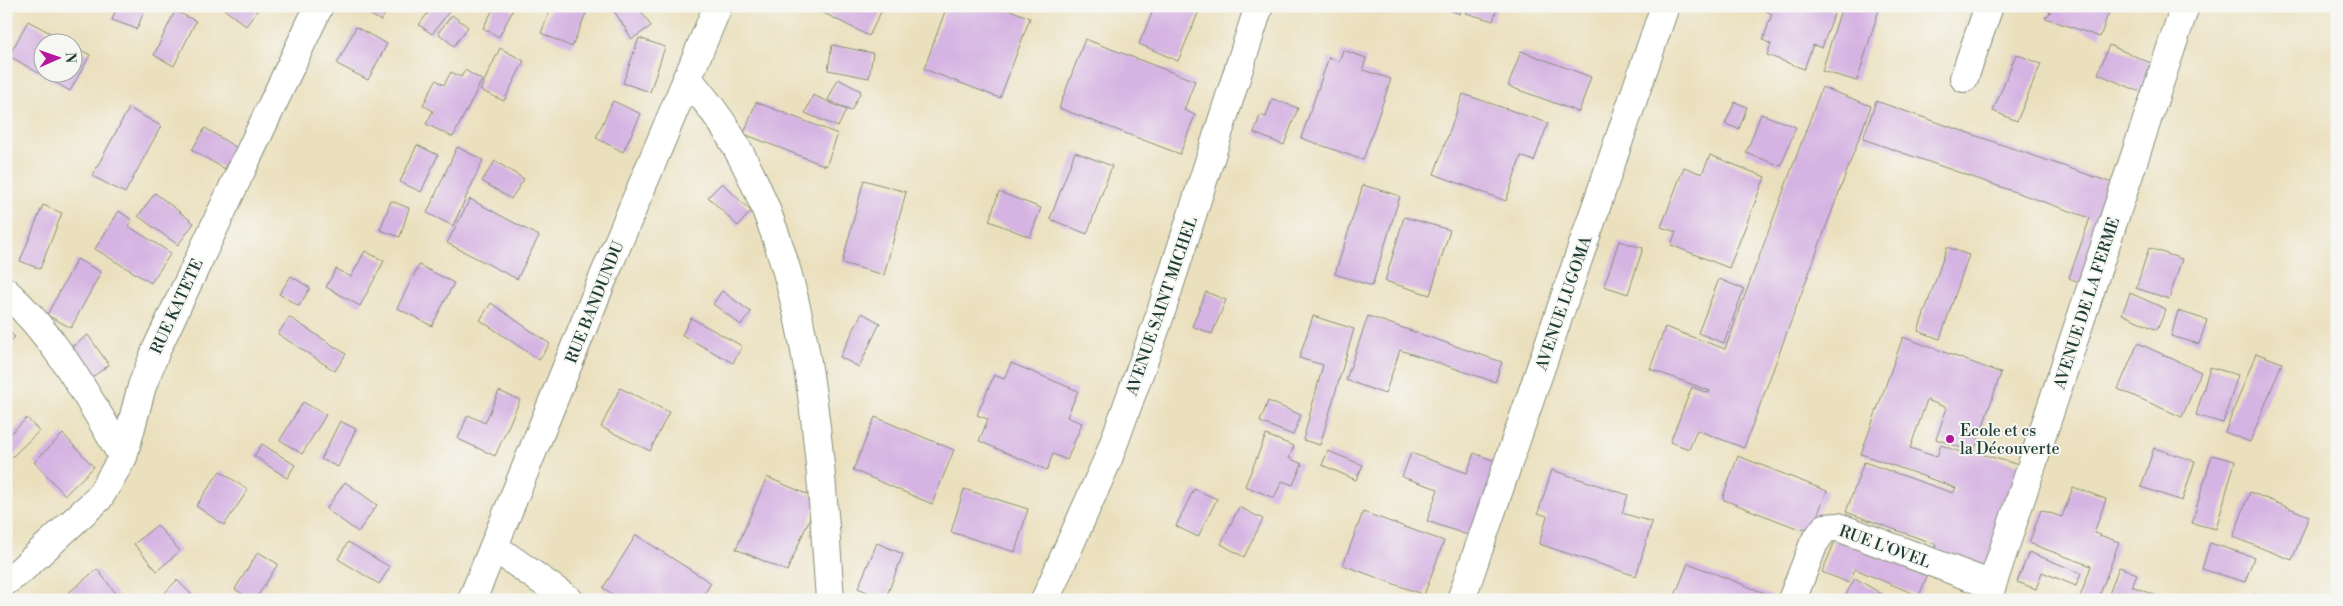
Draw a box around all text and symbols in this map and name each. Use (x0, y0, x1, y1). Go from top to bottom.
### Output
north arrow (32, 32, 82, 82)
text: N (61, 52, 79, 63)
street label: AVENUE SAINT MICHEL (1122, 214, 1202, 399)
street label: AVENUE DE LA FERME (2049, 215, 2124, 393)
street label: AVENUE LUGOMA (1531, 232, 1597, 374)
street label: RUE BANDUNDU (561, 238, 629, 366)
street label: RUE KATETE (146, 256, 208, 357)
place label: Ecole et cs la Découverte (1960, 421, 2060, 459)
marker: Ecole et cs la Découverte (1944, 433, 1956, 445)
street label: RUE L'OVEL (1836, 521, 1933, 573)

